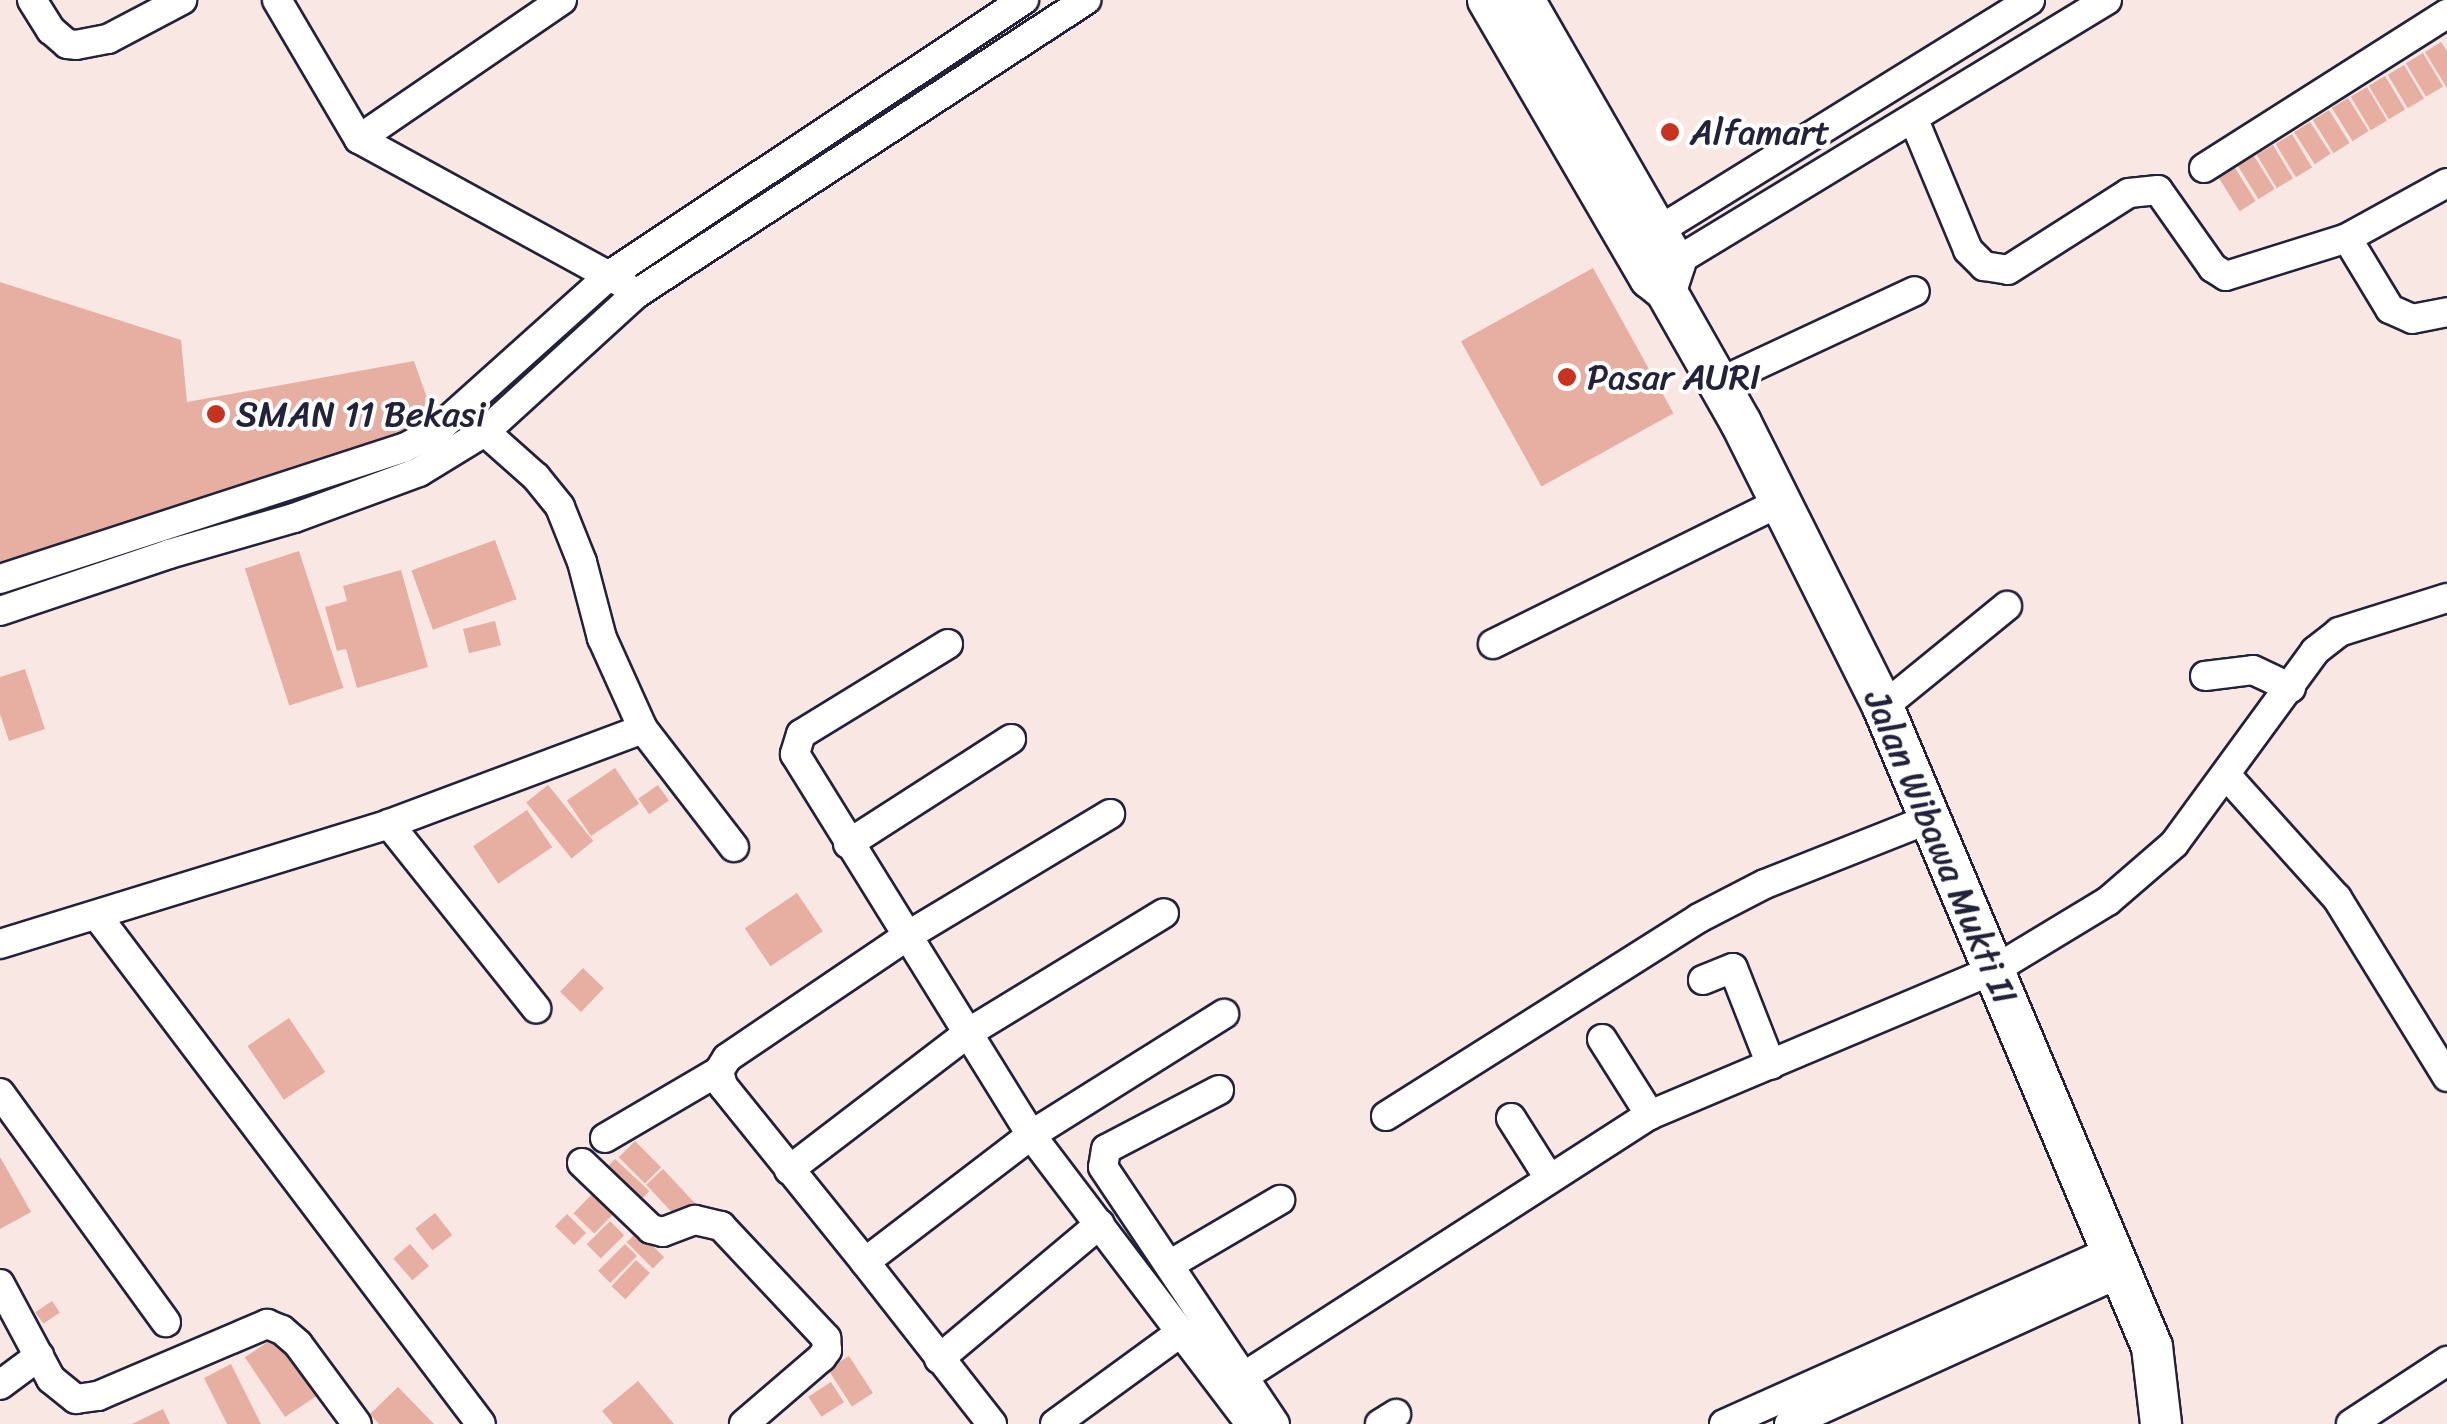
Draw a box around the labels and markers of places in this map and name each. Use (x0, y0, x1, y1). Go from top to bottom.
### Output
place label: Alfamart (1690, 111, 1830, 153)
marker: Alfamart (1659, 121, 1681, 143)
place label: Pasar AURI (1587, 356, 1761, 398)
marker: Pasar AURI (1556, 366, 1578, 388)
place label: SMAN 11 Bekasi (236, 393, 486, 435)
marker: SMAN 11 Bekasi (205, 403, 227, 425)

